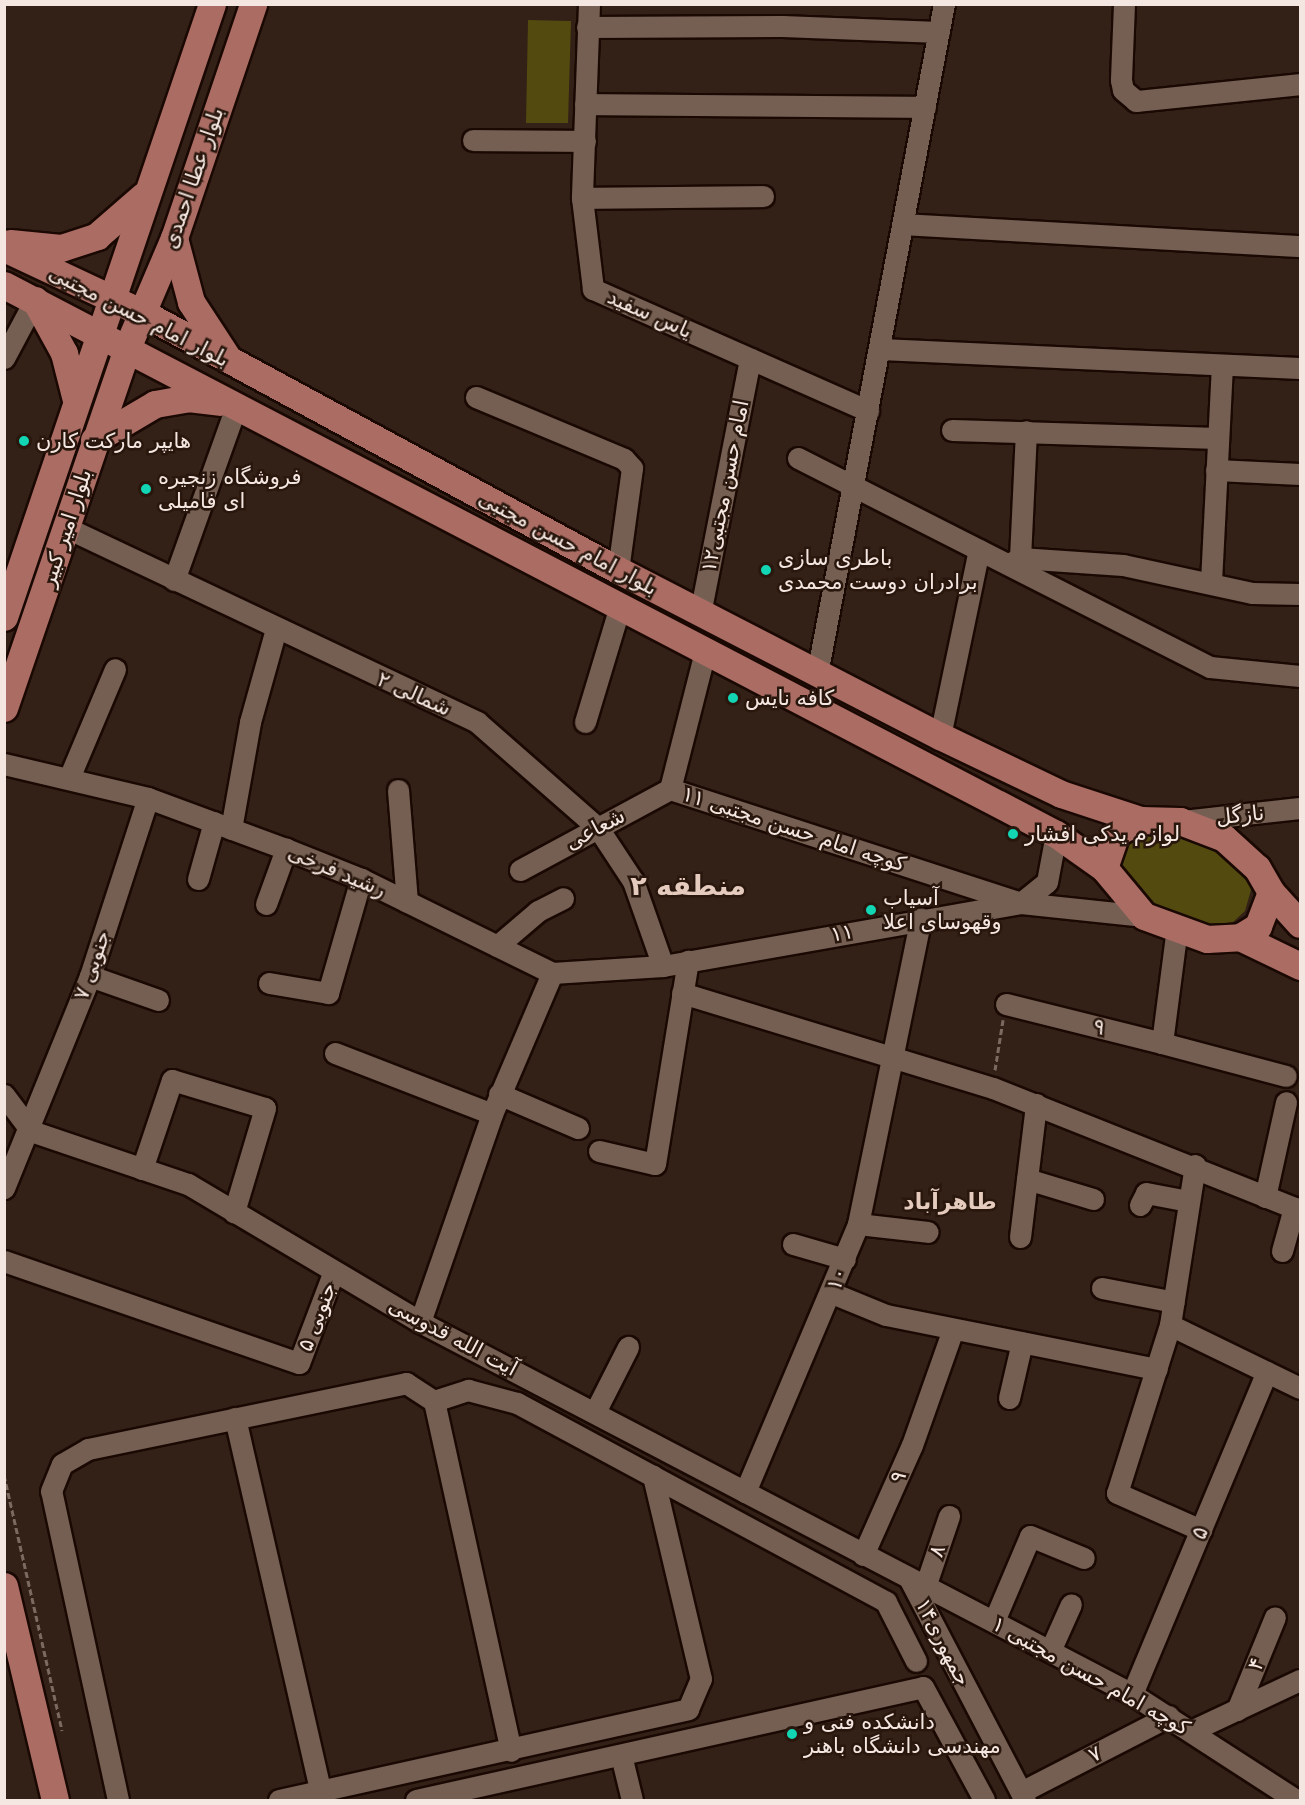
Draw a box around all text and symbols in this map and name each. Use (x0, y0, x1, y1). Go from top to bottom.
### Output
street label: بلوار عطا احمدی (157, 104, 229, 252)
street label: بلوار امام حسن مجتبی (45, 260, 233, 372)
street label: یاس سفید (604, 284, 696, 344)
street label: امام حسن مجتبی۱۲ (696, 398, 754, 574)
place label: هایپر مارکت کارن (36, 428, 191, 454)
marker: هایپر مارکت کارن (17, 434, 31, 448)
place label: فروشگاه زنجیره ای فامیلی (158, 464, 302, 514)
street label: بلوار امیر کبیر (35, 466, 97, 590)
marker: فروشگاه زنجیره ای فامیلی (139, 482, 153, 496)
street label: بلوار امام حسن مجتبی (474, 485, 662, 601)
place label: باطری سازی برادران دوست محمدی (778, 545, 977, 595)
marker: باطری سازی برادران دوست محمدی (759, 563, 773, 577)
street label: ۲ شمالی (373, 667, 455, 721)
place label: کافه نایس (745, 685, 834, 711)
marker: کافه نایس (726, 691, 740, 705)
street label: کوچه امام حسن مجتبی ۱۱ (679, 781, 909, 877)
street label: نازگل (1215, 800, 1265, 830)
street label: شعاعی (561, 803, 629, 855)
place label: لوازم یدکی افشار (1025, 821, 1180, 847)
marker: لوازم یدکی افشار (1006, 827, 1020, 841)
street label: رشید فرخی (284, 839, 390, 903)
district label: منطقه ۲ (630, 870, 746, 902)
place label: آسیاب وقهوسای اعلا (883, 885, 1002, 935)
marker: آسیاب وقهوسای اعلا (864, 903, 878, 917)
street label: ۱۱ (829, 919, 855, 947)
street label: ۷ جنوبی (68, 927, 116, 1003)
street label: ۹ (1090, 1013, 1108, 1041)
district label: طاهرآباد (903, 1189, 997, 1215)
street label: ۱۰ (821, 1264, 853, 1294)
street label: ۵ جنوبی (292, 1279, 342, 1355)
street label: آیت الله قدوسی (384, 1292, 522, 1382)
street label: ۹ (884, 1467, 912, 1487)
street label: ۵ (1186, 1523, 1214, 1543)
street label: ۸ (923, 1542, 951, 1560)
street label: جمهوری۱۴ (910, 1594, 976, 1690)
street label: کوچه امام حسن مجتبی ۱ (988, 1611, 1194, 1741)
street label: ۴ (1242, 1654, 1270, 1674)
place label: دانشکده فنی و مهندسی دانشگاه باهنر (804, 1709, 1001, 1759)
marker: دانشکده فنی و مهندسی دانشگاه باهنر (785, 1727, 799, 1741)
street label: ۷ (1084, 1740, 1106, 1768)

